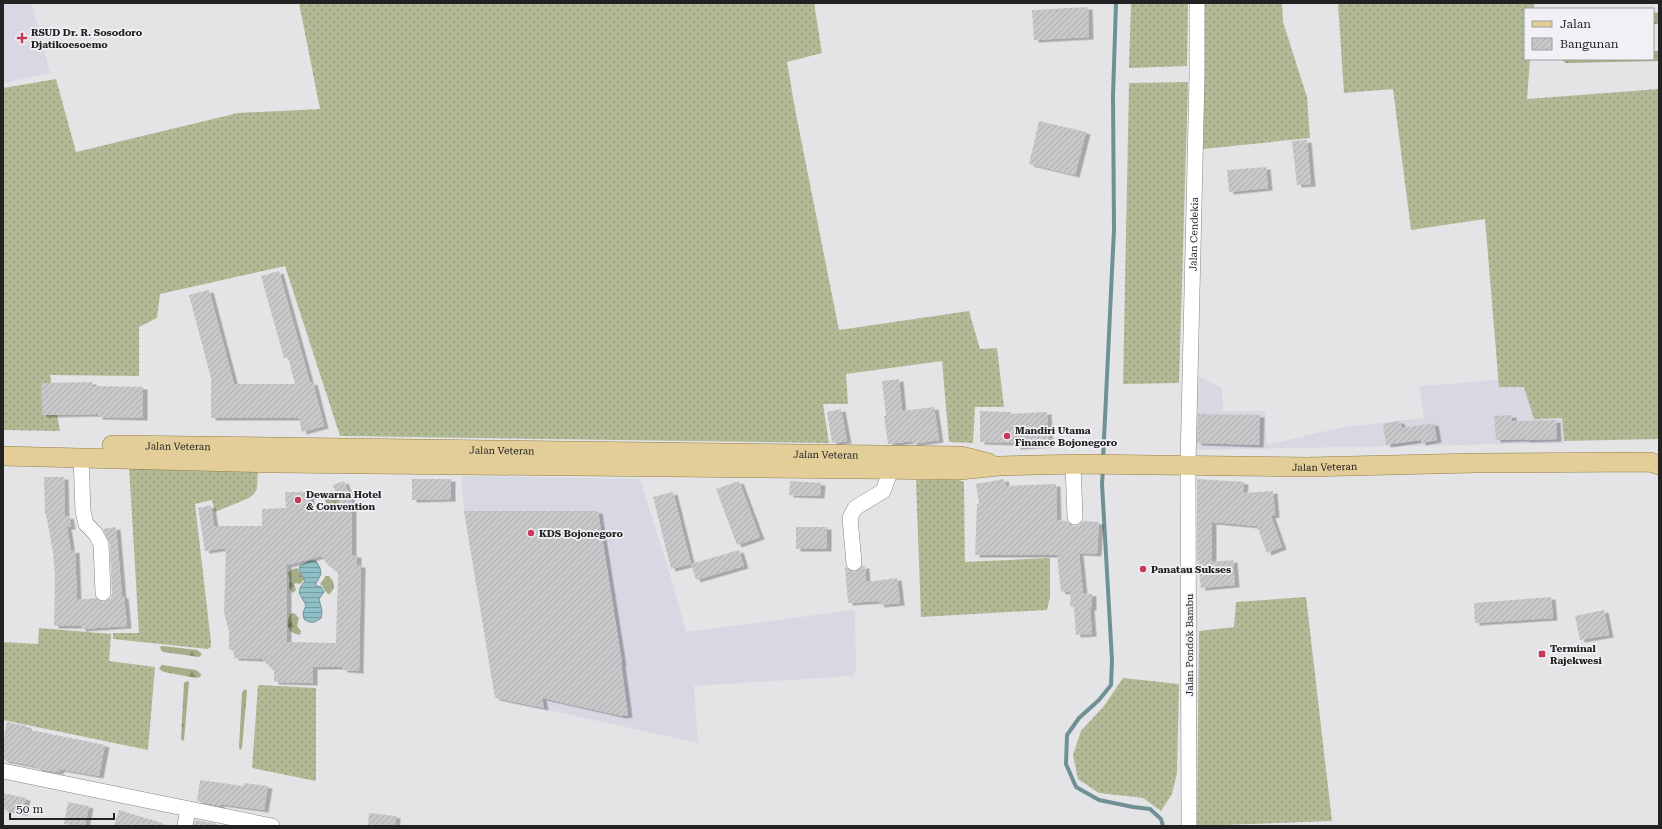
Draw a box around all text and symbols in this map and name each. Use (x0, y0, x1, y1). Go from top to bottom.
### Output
legend (1524, 8, 1654, 60)
text: Jalan (1560, 17, 1591, 31)
place label: RSUD Dr. R. Sosodoro Djatikoesoemo (31, 27, 143, 50)
marker: RSUD Dr. R. Sosodoro Djatikoesoemo (16, 32, 28, 44)
text: Bangunan (1560, 37, 1619, 51)
street label: Jalan Cendekia (1187, 196, 1200, 271)
place label: Mandiri Utama Finance Bojonegoro (1015, 425, 1118, 448)
marker: Mandiri Utama Finance Bojonegoro (1002, 431, 1012, 441)
street label: Jalan Veteran (145, 440, 211, 452)
street label: Jalan Veteran (469, 445, 535, 456)
street label: Jalan Veteran (793, 449, 859, 461)
street label: Jalan Veteran (1292, 461, 1358, 473)
place label: Dewarna Hotel & Convention (306, 489, 382, 512)
marker: Dewarna Hotel & Convention (293, 495, 303, 505)
marker: KDS Bojonegoro (526, 528, 536, 538)
place label: KDS Bojonegoro (539, 528, 623, 539)
marker: Panatau Sukses (1138, 564, 1148, 574)
place label: Panatau Sukses (1151, 564, 1231, 575)
street label: Jalan Pondok Bambu (1184, 593, 1195, 696)
place label: Terminal Rajekwesi (1550, 643, 1602, 666)
marker: Terminal Rajekwesi (1537, 649, 1547, 659)
scale bar (10, 795, 114, 821)
text: 50 m (16, 802, 43, 816)

